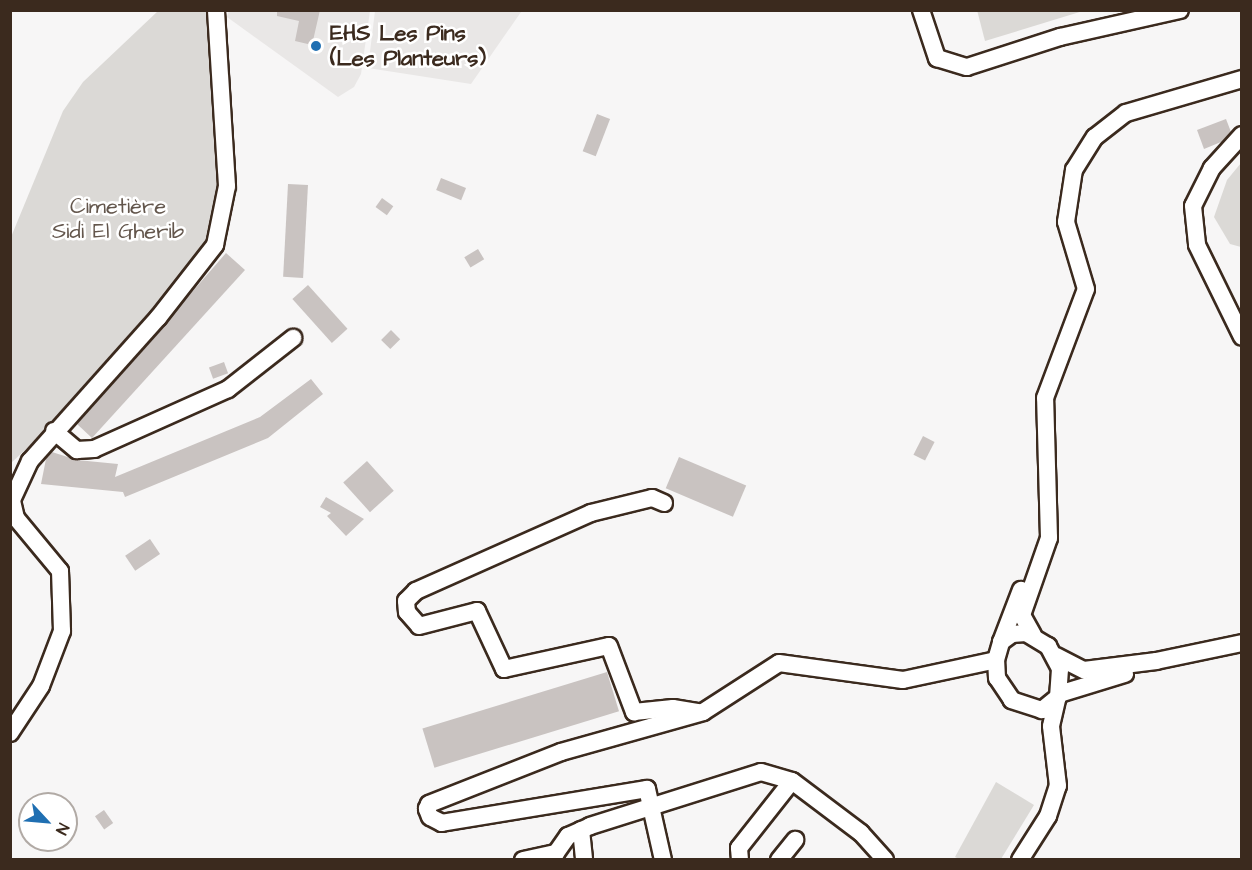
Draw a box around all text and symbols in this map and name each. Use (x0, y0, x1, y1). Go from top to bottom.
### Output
place label: EHS Les Pins (Les Planteurs) (330, 20, 486, 72)
marker: EHS Les Pins (Les Planteurs) (307, 37, 325, 55)
park label: Cimetière Sidi El Gherib (52, 193, 184, 244)
north arrow (18, 792, 78, 852)
text: N (50, 820, 74, 838)

